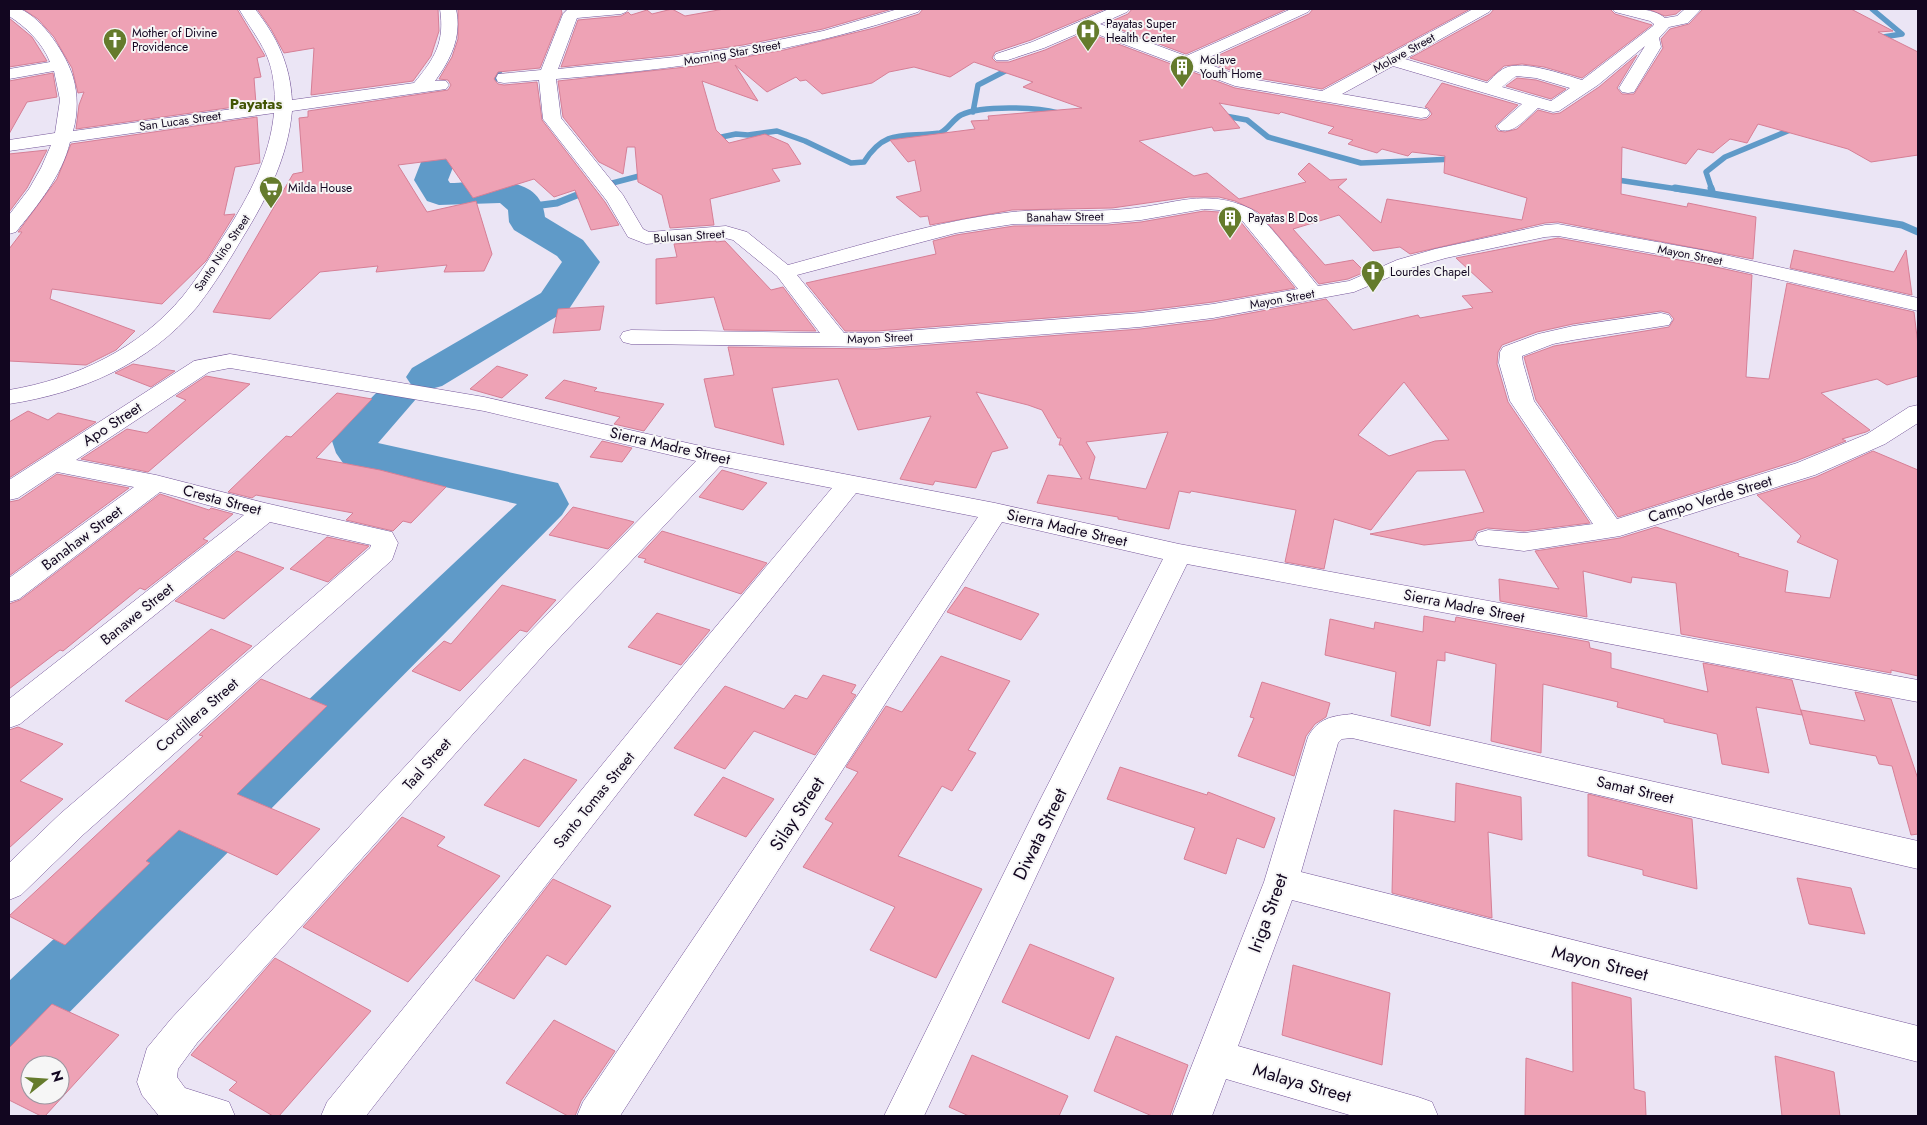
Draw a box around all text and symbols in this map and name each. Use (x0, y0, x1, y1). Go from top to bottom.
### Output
place label: Payatas Super Health Center (1106, 15, 1177, 47)
hospital icon: Payatas Super Health Center (1075, 18, 1101, 52)
place label: Mother of Divine Providence (132, 24, 217, 56)
church icon: Mother of Divine Providence (102, 27, 128, 61)
street label: Molave Street (1370, 29, 1438, 77)
street label: Morning Star Street (682, 36, 782, 70)
place label: Molave Youth Home (1200, 51, 1262, 83)
building icon: Molave Youth Home (1169, 54, 1195, 88)
district label: Payatas (230, 93, 282, 115)
street label: San Lucas Street (138, 106, 222, 136)
supermarket icon: Milda House (258, 175, 284, 209)
place label: Milda House (288, 179, 352, 197)
building icon: Payatas B Dos (1217, 205, 1243, 239)
street label: Banahaw Street (1026, 207, 1104, 227)
place label: Payatas B Dos (1248, 209, 1318, 227)
street label: Santo Niño Street (190, 211, 254, 295)
street label: Bulusan Street (653, 225, 725, 247)
street label: Mayon Street (1656, 240, 1724, 270)
church icon: Lourdes Chapel (1360, 259, 1386, 293)
place label: Lourdes Chapel (1390, 263, 1470, 281)
street label: Mayon Street (1248, 284, 1316, 314)
street label: Mayon Street (847, 328, 913, 348)
street label: Apo Street (78, 396, 146, 451)
street label: Sierra Madre Street (608, 421, 733, 471)
street label: Campo Verde Street (1645, 470, 1775, 528)
street label: Cresta Street (180, 479, 264, 521)
street label: Banahaw Street (37, 500, 127, 576)
street label: Sierra Madre Street (1005, 503, 1130, 553)
street label: Banawe Street (96, 577, 179, 650)
street label: Sierra Madre Street (1402, 583, 1527, 629)
street label: Cordillera Street (151, 673, 244, 757)
street label: Taal Street (398, 733, 457, 795)
street label: Santo Tomas Street (548, 747, 640, 853)
street label: Samat Street (1594, 770, 1676, 810)
street label: Silay Street (763, 771, 831, 856)
street label: Diwata Street (1007, 783, 1074, 884)
street label: Iriga Street (1242, 869, 1295, 956)
street label: Mayon Street (1549, 938, 1652, 988)
north arrow (20, 1055, 70, 1105)
street label: Malaya Street (1250, 1057, 1355, 1110)
text: N (46, 1068, 69, 1084)

